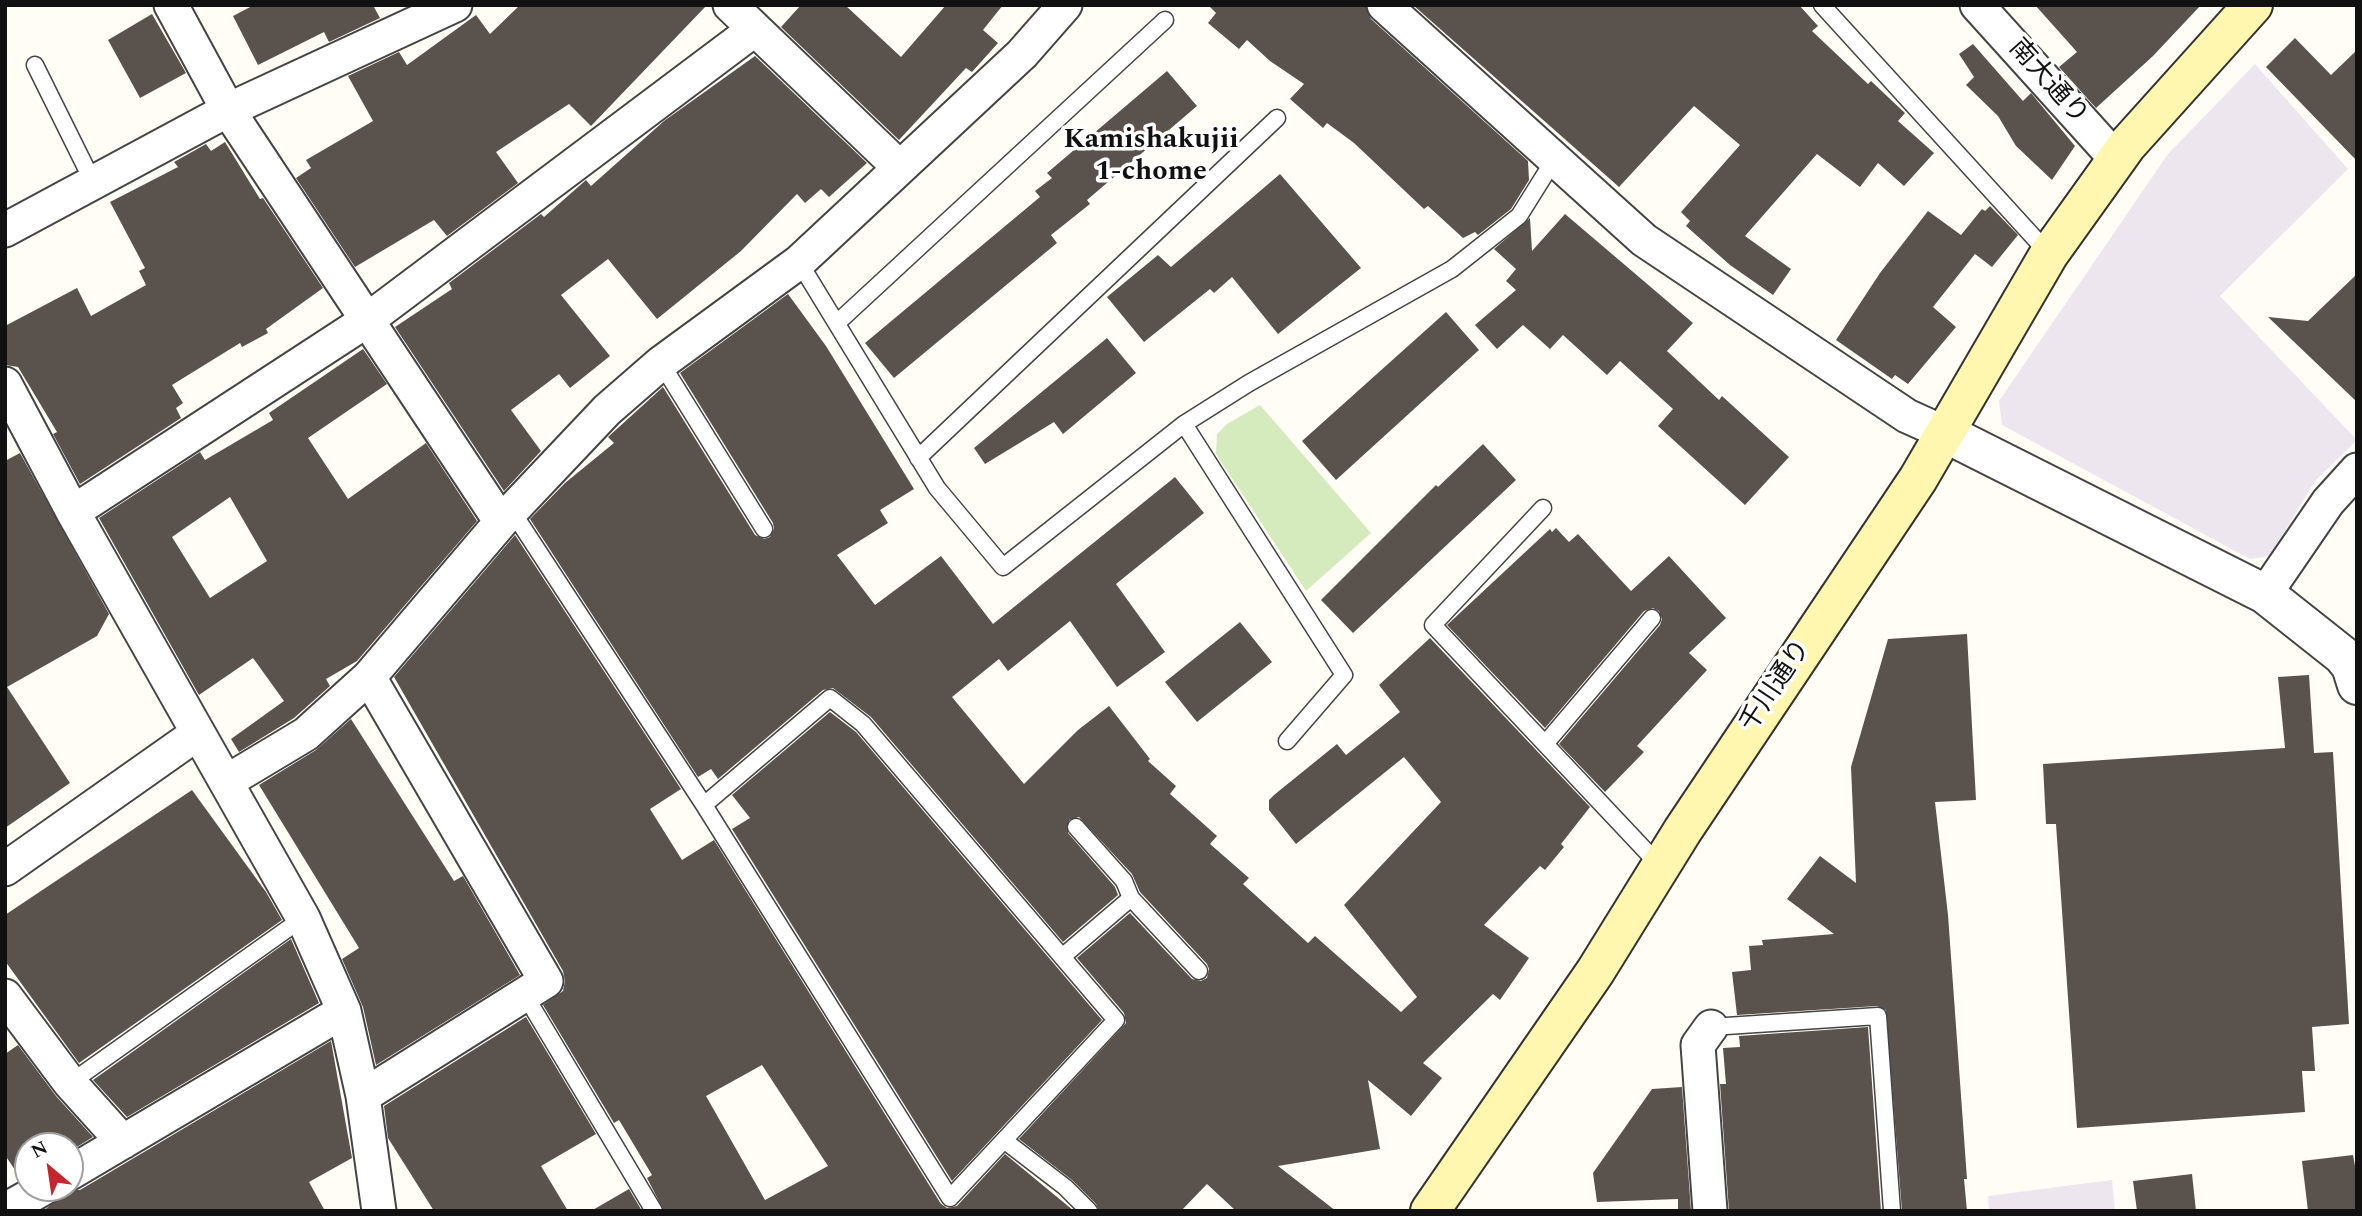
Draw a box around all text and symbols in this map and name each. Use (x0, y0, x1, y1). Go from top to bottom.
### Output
street label: 南大通り (2001, 34, 2093, 132)
district label: Kamishakujii 1-chome (1063, 125, 1239, 191)
street label: 千川通り (1735, 635, 1819, 739)
north arrow (14, 1132, 84, 1202)
text: N (26, 1134, 53, 1166)

